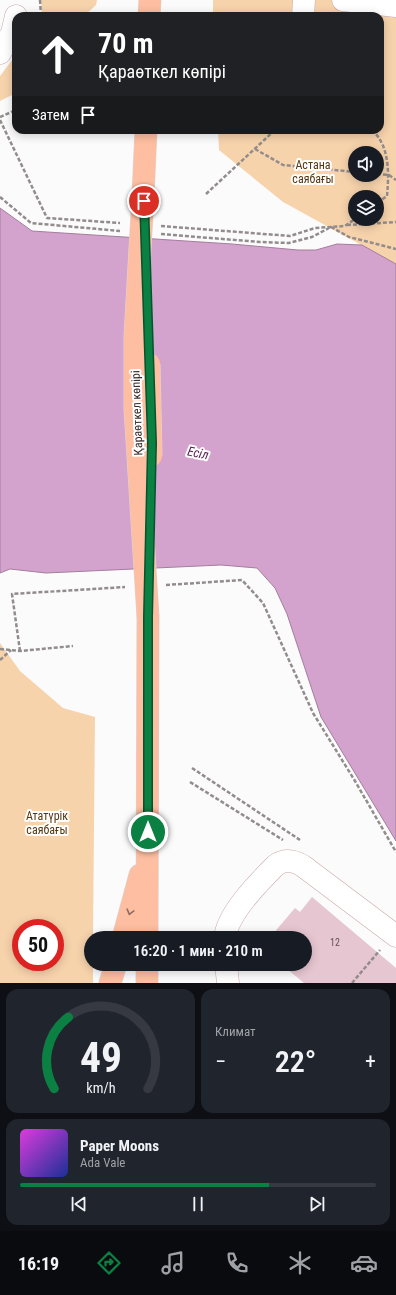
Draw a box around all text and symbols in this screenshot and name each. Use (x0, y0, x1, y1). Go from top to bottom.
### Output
text: 70 m (98, 27, 154, 60)
icon: ahead (32, 28, 84, 80)
text: Қараөткел көпірі (98, 61, 226, 82)
icon: arrive (77, 104, 99, 126)
text: Затем (32, 106, 69, 124)
map controls (348, 146, 384, 226)
button: sound (348, 146, 384, 182)
park label: Астана саябағы (292, 158, 334, 186)
pin (127, 184, 161, 218)
icon: arrive (133, 190, 155, 212)
button: layers (348, 190, 384, 226)
street label: Қараөткел көпірі (129, 370, 145, 456)
water label: Есіл (186, 443, 211, 463)
park label: Ататүрік саябағы (26, 809, 68, 837)
position arrow (127, 811, 169, 853)
one-way arrow (126, 908, 135, 915)
speed limit sign: 50 (12, 919, 64, 971)
house number: 12 (330, 937, 340, 948)
text: 16:20 · 1 мин · 210 m (133, 942, 263, 960)
text: Климат (215, 1024, 256, 1039)
text: 49 (79, 1033, 122, 1082)
text: 22° (275, 1044, 316, 1079)
text: − (215, 1049, 226, 1074)
text: + (365, 1049, 376, 1074)
text: km/h (86, 1080, 115, 1096)
text: Paper Moons (80, 1137, 159, 1155)
text: Ada Vale (80, 1155, 125, 1170)
icon: previous (68, 1193, 90, 1215)
icon: pause (187, 1193, 209, 1215)
icon: next (306, 1193, 328, 1215)
icon: directions (95, 1249, 123, 1277)
icon: music (159, 1249, 187, 1277)
icon: phone (223, 1249, 251, 1277)
icon: climate (286, 1249, 314, 1277)
icon: car (350, 1249, 378, 1277)
text: 16:19 (18, 1253, 59, 1274)

